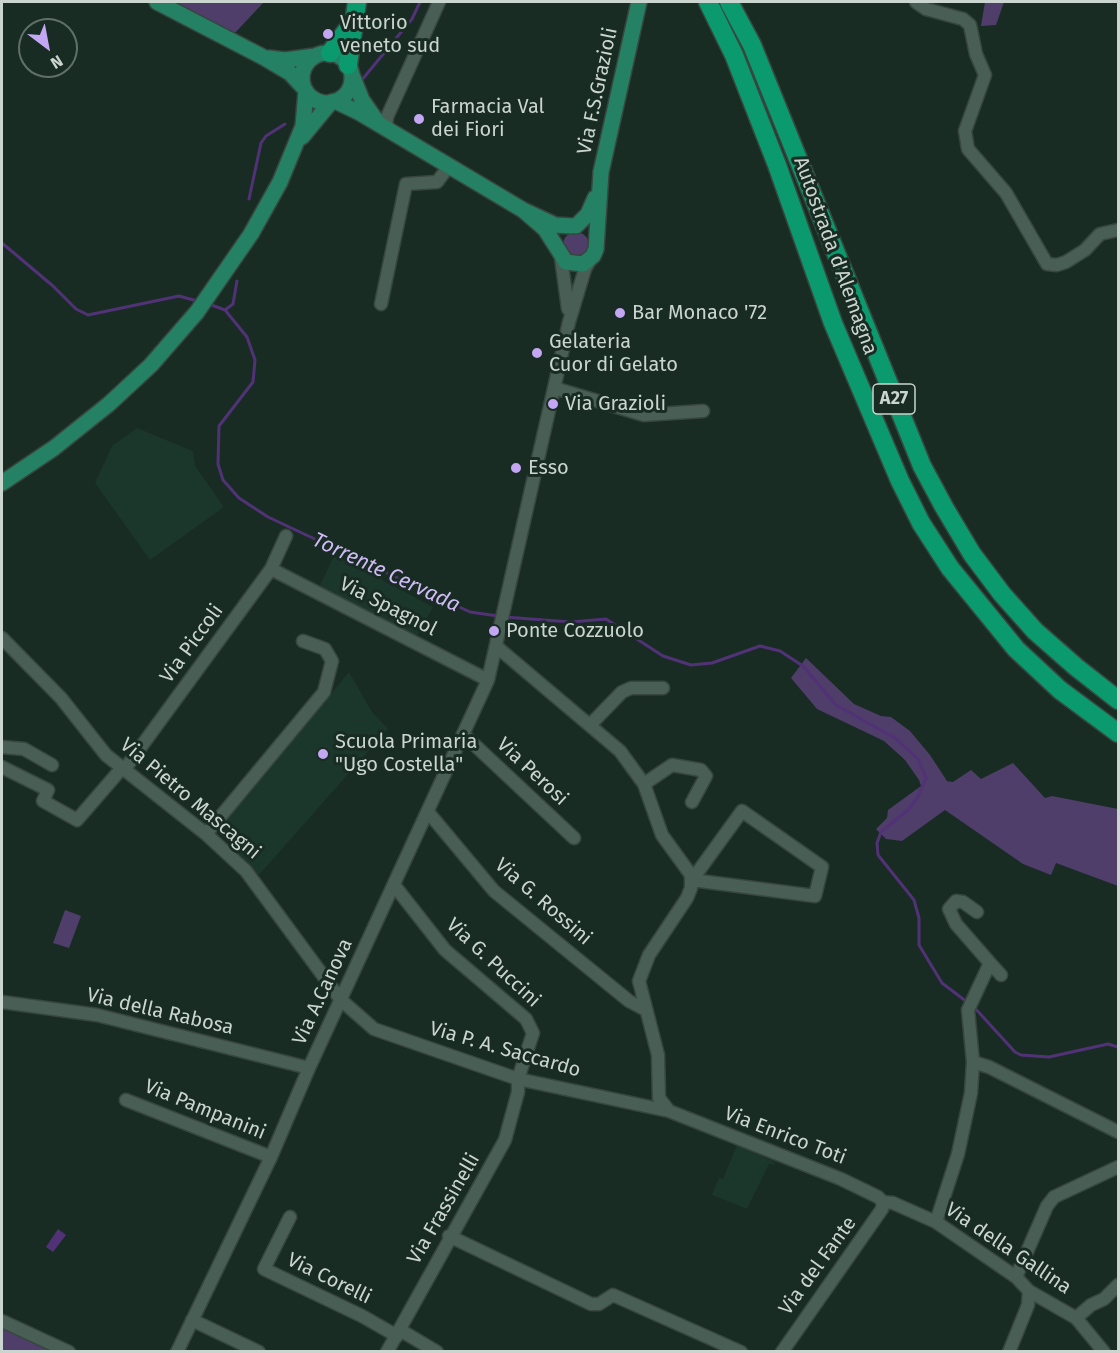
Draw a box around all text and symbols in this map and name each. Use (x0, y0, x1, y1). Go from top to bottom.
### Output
place label: Vittorio veneto sud (340, 11, 440, 58)
north arrow (18, 18, 78, 78)
street label: Via F.S.Grazioli (573, 25, 623, 157)
marker: Vittorio veneto sud (321, 27, 335, 41)
text: N (47, 51, 66, 73)
place label: Farmacia Val dei Fiori (431, 95, 544, 142)
marker: Farmacia Val dei Fiori (412, 112, 426, 126)
street label: Autostrada d'Alemagna (788, 154, 882, 358)
place label: Bar Monaco '72 (632, 301, 767, 325)
marker: Bar Monaco '72 (613, 306, 627, 320)
place label: Gelateria Cuor di Gelato (549, 330, 678, 377)
marker: Gelateria Cuor di Gelato (530, 346, 544, 360)
road number: A27 (873, 384, 915, 414)
place label: Via Grazioli (565, 392, 666, 416)
marker: Via Grazioli (546, 397, 560, 411)
place label: Esso (528, 456, 569, 480)
marker: Esso (509, 461, 523, 475)
water label: Torrente Cervada (308, 528, 464, 618)
street label: Via Spagnol (335, 572, 441, 642)
street label: Via Piccoli (155, 600, 229, 688)
place label: Ponte Cozzuolo (506, 619, 644, 643)
marker: Ponte Cozzuolo (487, 624, 501, 638)
place label: Scuola Primaria "Ugo Costella" (335, 730, 477, 777)
street label: Via Pietro Mascagni (115, 733, 265, 865)
street label: Via Perosi (491, 733, 573, 811)
marker: Scuola Primaria "Ugo Costella" (316, 747, 330, 761)
street label: Via G. Rossini (490, 853, 596, 951)
street label: Via G. Puccini (441, 913, 545, 1013)
street label: Via A.Canova (288, 935, 358, 1049)
street label: Via della Rabosa (84, 983, 236, 1041)
street label: Via P. A. Saccardo (427, 1017, 583, 1083)
street label: Via Pampanini (141, 1075, 269, 1145)
street label: Via Enrico Toti (721, 1102, 849, 1170)
street label: Via Frassinelli (403, 1149, 485, 1269)
street label: Via della Gallina (940, 1198, 1076, 1300)
street label: Via del Fante (774, 1212, 862, 1320)
street label: Via Corelli (283, 1248, 375, 1310)

